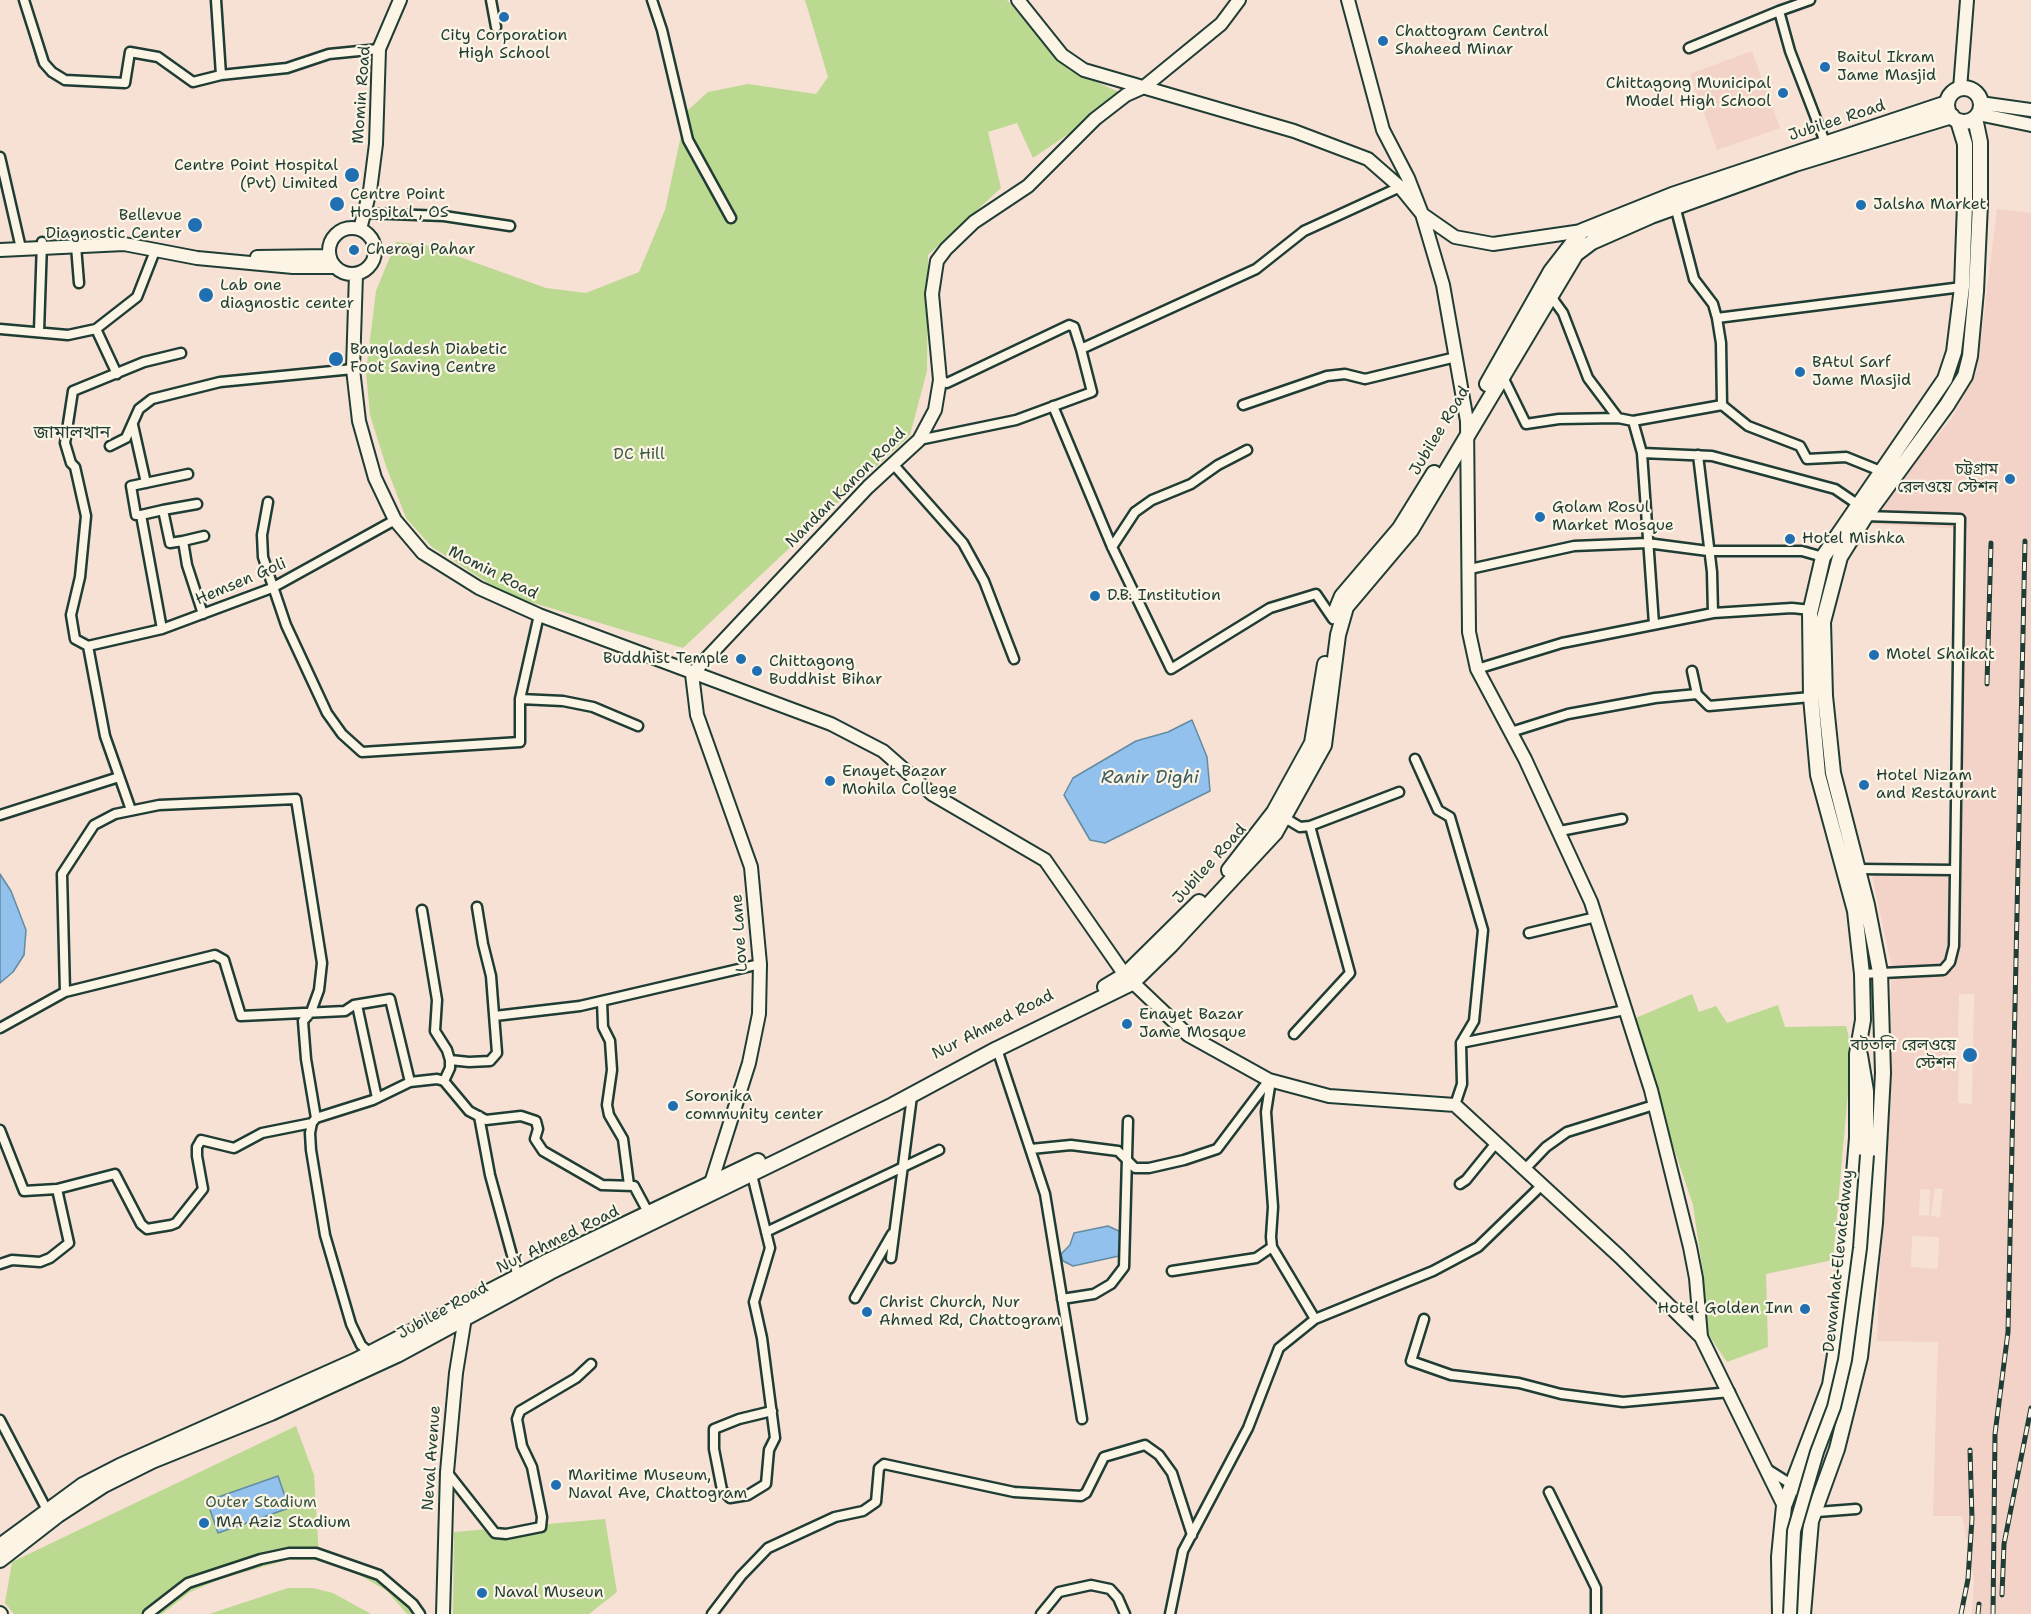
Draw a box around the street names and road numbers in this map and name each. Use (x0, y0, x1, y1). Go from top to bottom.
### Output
street label: Momin Road (349, 45, 375, 145)
street label: Jubilee Road (1786, 96, 1888, 146)
street label: Jubilee Road (1406, 383, 1474, 479)
street label: Nandan Kanon Road (782, 424, 910, 552)
street label: Momin Road (445, 542, 541, 604)
street label: Hemsen Goli (193, 554, 289, 610)
street label: Jubilee Road (1169, 820, 1251, 908)
street label: Love Lane (728, 893, 752, 973)
street label: Nur Ahmed Road (929, 986, 1057, 1064)
street label: Dewanhat Elevatedway (1820, 1169, 1858, 1353)
street label: Nur Ahmed Road (494, 1202, 622, 1278)
street label: Jubilee Road (394, 1278, 492, 1344)
street label: Neval Avenue (419, 1405, 445, 1511)

